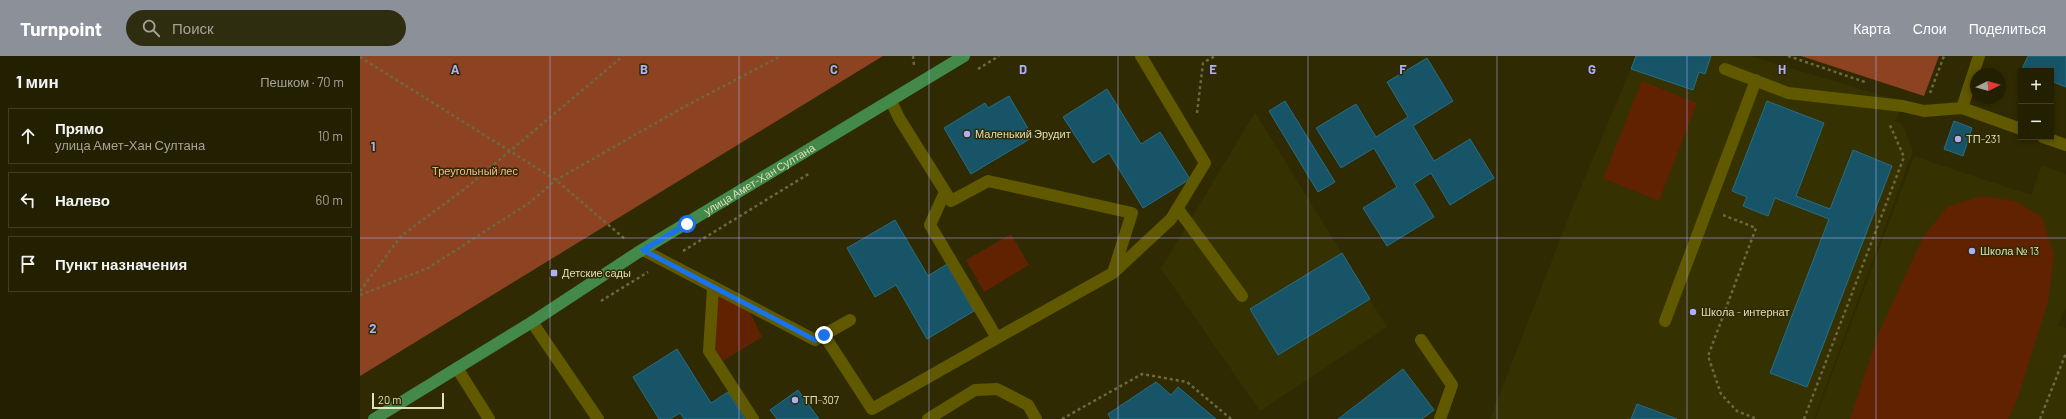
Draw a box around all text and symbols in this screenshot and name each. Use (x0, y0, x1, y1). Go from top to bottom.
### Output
search box (126, 10, 406, 46)
text: Turnpoint (20, 17, 102, 40)
icon: search (140, 17, 162, 39)
text: Поиск (172, 19, 214, 37)
text: Карта (1853, 20, 1891, 37)
text: Слои (1913, 20, 1947, 37)
text: Поделиться (1969, 20, 2046, 37)
text: A (451, 61, 460, 77)
text: B (640, 61, 648, 77)
text: C (830, 61, 838, 77)
text: D (1019, 61, 1027, 77)
text: E (1209, 61, 1217, 77)
text: F (1399, 61, 1407, 77)
text: G (1588, 61, 1596, 77)
text: H (1778, 61, 1786, 77)
north arrow (1970, 68, 2006, 104)
map controls (2018, 68, 2054, 140)
button: + (2018, 68, 2054, 104)
text: 1 мин (16, 71, 59, 91)
text: Пешком · 70 m (260, 74, 344, 90)
button: − (2018, 104, 2054, 140)
text: Прямо (55, 119, 104, 137)
icon: ahead (17, 125, 39, 147)
place label: Маленький Эрудит (975, 127, 1071, 140)
text: 10 m (318, 128, 343, 144)
marker: Маленький Эрудит (962, 129, 972, 139)
place label: ТП-231 (1966, 132, 2000, 145)
marker: ТП-231 (1953, 134, 1963, 144)
text: улица Амет-Хан Султана (55, 137, 205, 153)
text: 1 (371, 138, 375, 154)
street label: улица Амет-Хан Султана (701, 140, 818, 217)
park label: Треугольный лес (432, 164, 518, 177)
icon: left (17, 189, 39, 211)
text: Налево (55, 191, 110, 209)
text: 60 m (316, 192, 343, 208)
route start (678, 215, 696, 233)
place label: Школа № 13 (1980, 244, 2039, 257)
marker: Школа № 13 (1967, 246, 1977, 256)
icon: arrive (17, 253, 39, 275)
text: Пункт назначения (55, 255, 187, 273)
place label: Детские сады (562, 266, 631, 279)
marker: Детские сады (549, 268, 559, 278)
place label: Школа - интернат (1701, 305, 1790, 318)
marker: Школа - интернат (1688, 307, 1698, 317)
text: 2 (369, 320, 377, 336)
route end (815, 326, 833, 344)
scale bar (372, 391, 444, 410)
text: 20 m (378, 393, 401, 406)
place label: ТП-307 (803, 393, 839, 406)
marker: ТП-307 (790, 395, 800, 405)

